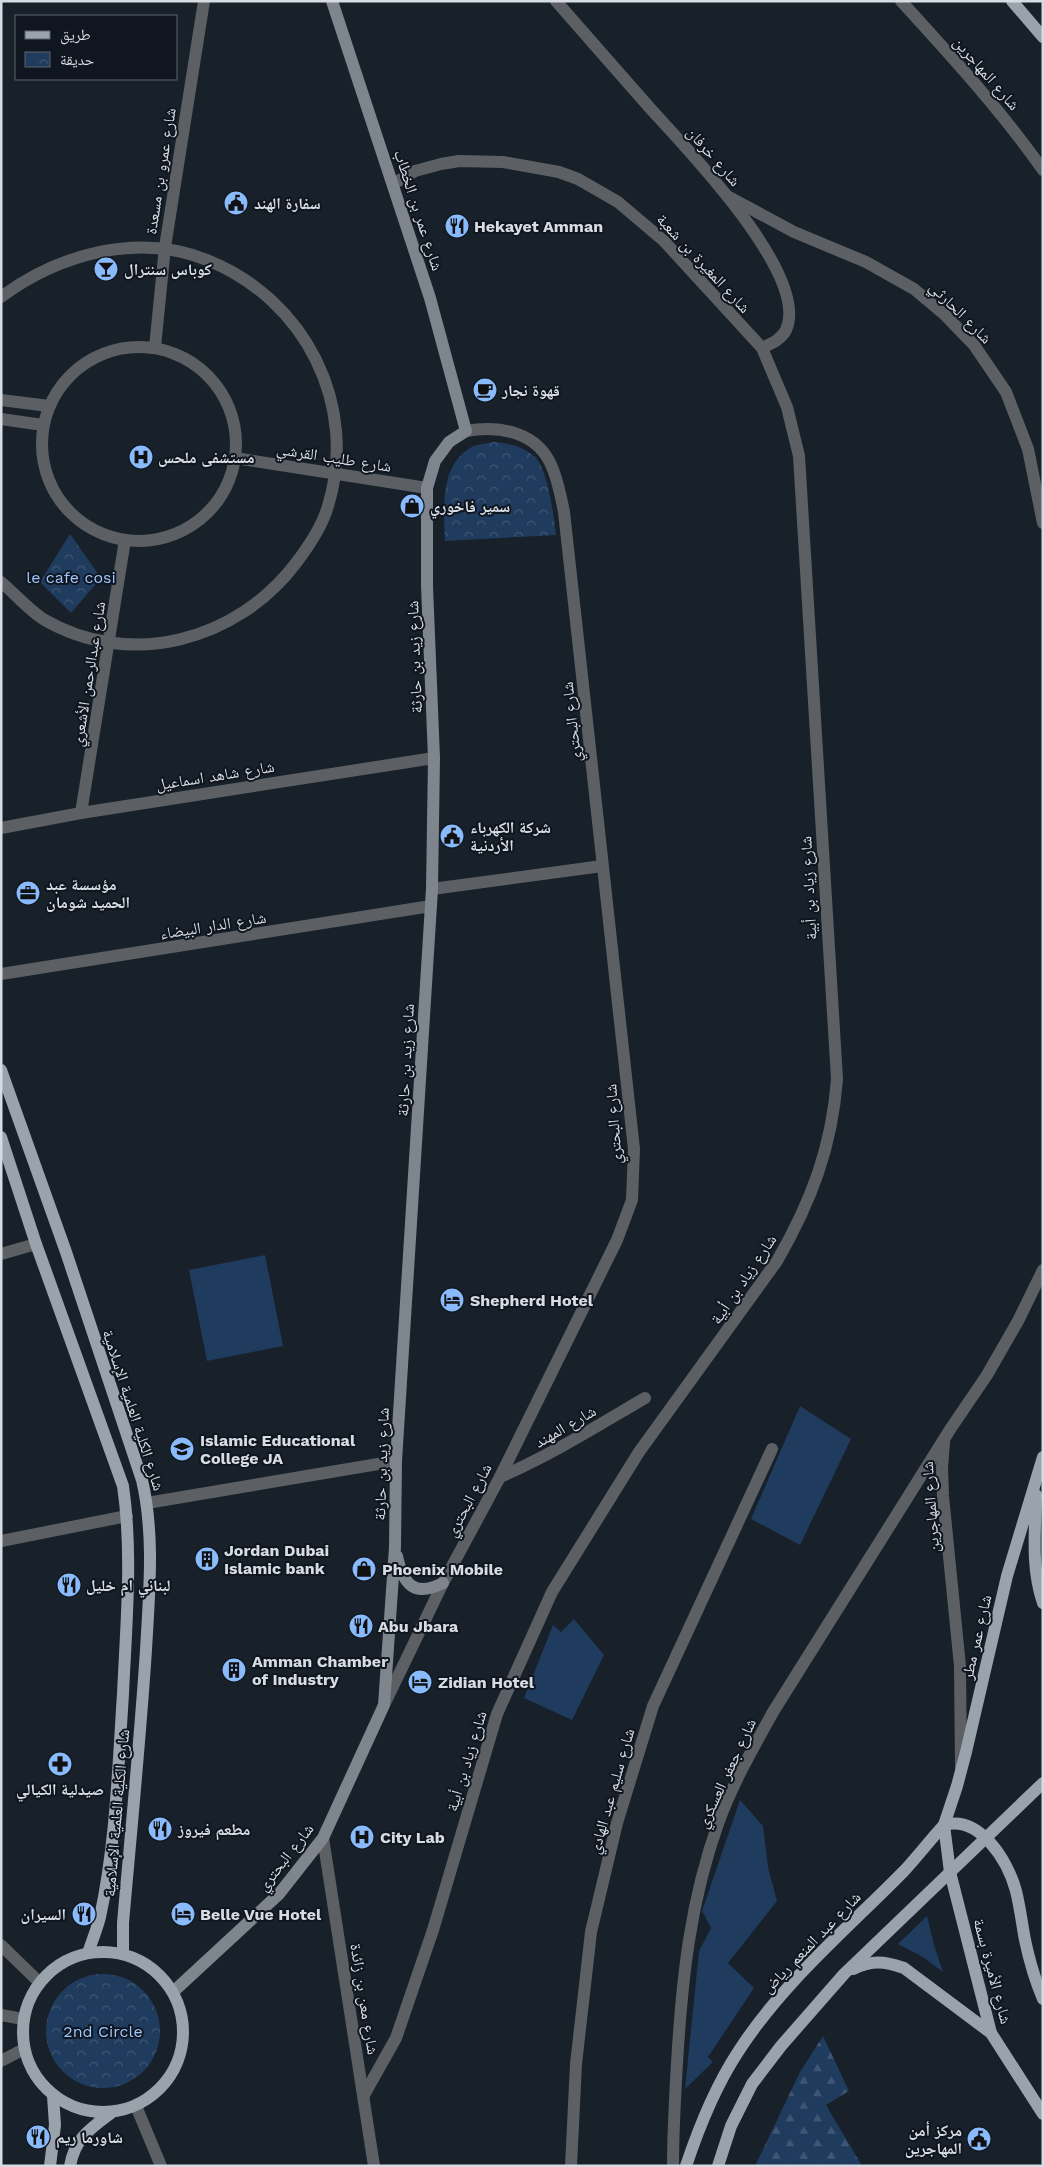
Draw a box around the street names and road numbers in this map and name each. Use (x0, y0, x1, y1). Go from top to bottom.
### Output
street label: شارع المهاجرين (949, 33, 1024, 115)
street label: شارع عمرو بن مسعدة (141, 106, 181, 236)
street label: شارع خرفان (682, 123, 745, 191)
street label: شارع عمر بن الخطاب (389, 147, 447, 273)
street label: شارع المغيرة بن شعبة (652, 210, 755, 318)
street label: شارع الحارثي (923, 277, 996, 350)
street label: شارع طليب القرشي (275, 439, 393, 479)
street label: شارع عبدالرحمن الأشعري (68, 600, 112, 749)
street label: شارع زيد بن حارثة (403, 600, 427, 714)
street label: شارع البحتري (558, 681, 588, 763)
street label: شارع شاهد اسماعيل (154, 757, 276, 795)
street label: شارع زياد بن أبية (796, 835, 822, 940)
street label: شارع الدار البيضاء (159, 908, 268, 944)
street label: شارع زيد بن حارثة (393, 1003, 419, 1117)
street label: شارع البحتري (601, 1083, 629, 1165)
street label: شارع زياد بن أبية (706, 1231, 781, 1328)
street label: شارع الكلية العلمية الإسلامية (98, 1327, 169, 1493)
street label: شارع المهند (531, 1401, 600, 1453)
street label: شارع زيد بن حارثة (370, 1407, 394, 1521)
street label: شارع البحتري (441, 1460, 498, 1542)
street label: شارع المهاجرين (918, 1461, 944, 1553)
street label: شارع عمر مطر (957, 1593, 996, 1682)
street label: شارع زياد بن أبية (442, 1709, 492, 1814)
street label: شارع جعفر العسكري (693, 1715, 763, 1832)
street label: شارع سليم عبد الهادي (584, 1726, 641, 1857)
street label: شارع الكلية العلمية الإسلامية (100, 1728, 134, 1898)
street label: شارع البحتري (253, 1820, 320, 1897)
street label: شارع عبد المنعم رياض (758, 1888, 865, 1998)
street label: شارع الأميرة بسمة (968, 1916, 1016, 2026)
street label: شارع معن بن زائدة (345, 1942, 383, 2056)

